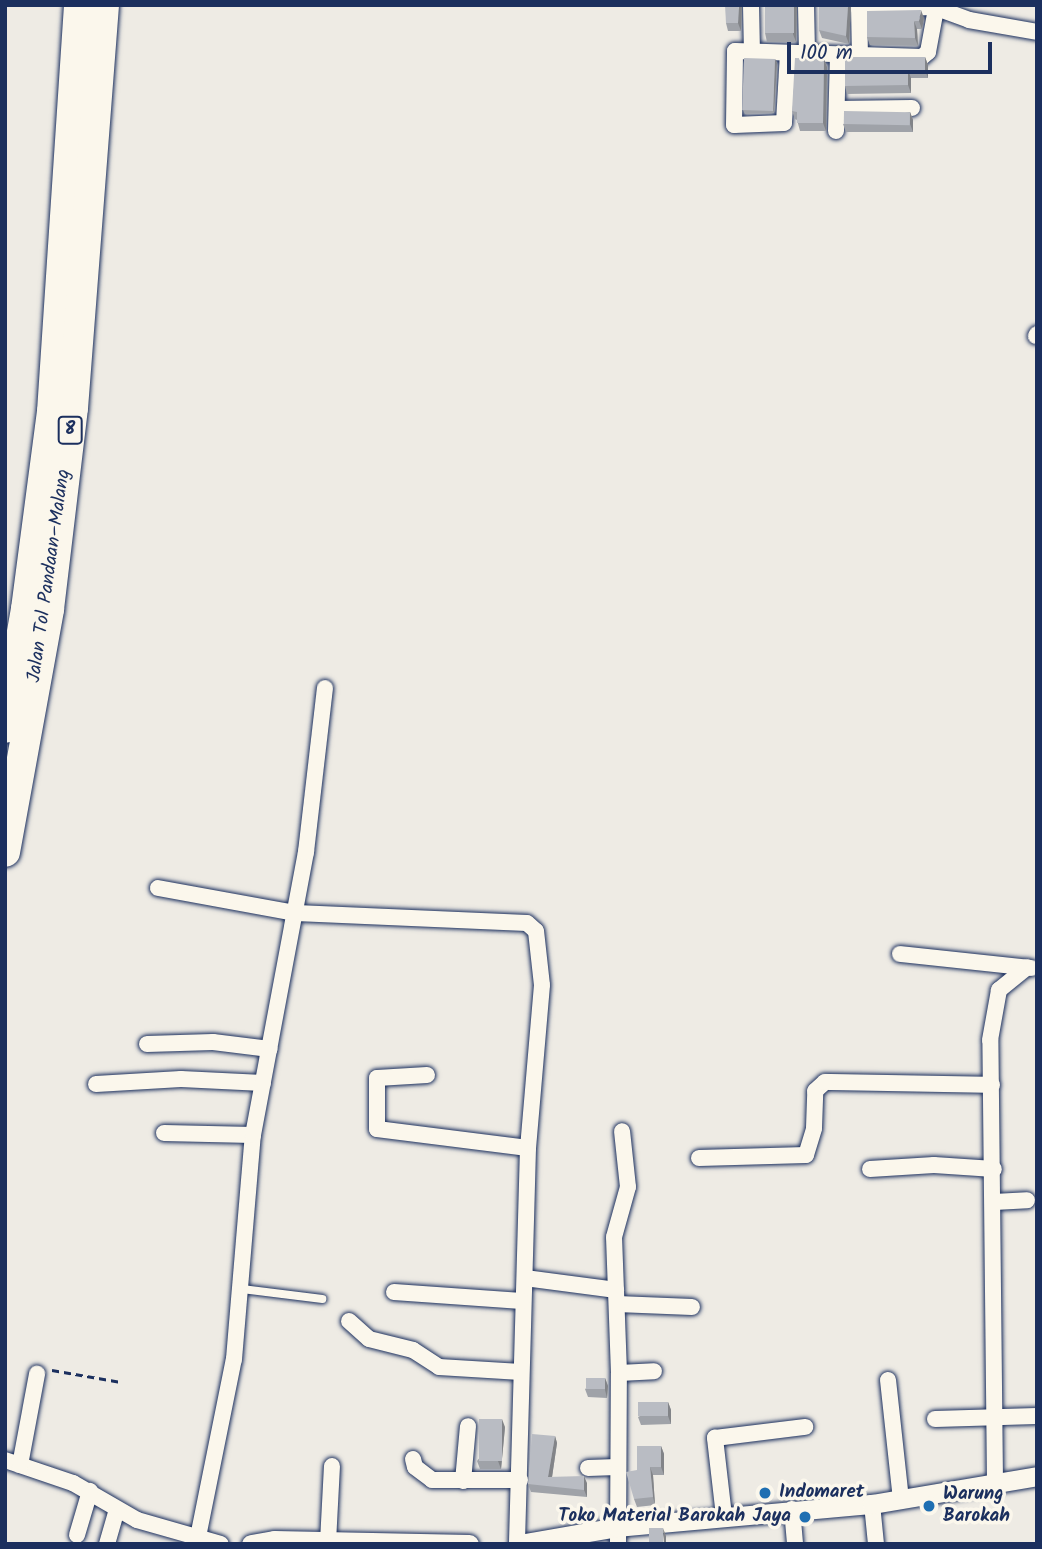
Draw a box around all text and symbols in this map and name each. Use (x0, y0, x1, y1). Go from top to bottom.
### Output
scale bar (790, 28, 995, 72)
text: 100 m (800, 37, 853, 70)
road number: 8 (56, 416, 84, 444)
street label: Jalan Tol Pandaan–Malang (24, 468, 76, 684)
place label: Indomaret (779, 1482, 864, 1504)
place label: Warung Barokah (943, 1484, 1010, 1528)
marker: Indomaret (757, 1485, 773, 1501)
marker: Warung Barokah (921, 1498, 937, 1514)
place label: Toko Material Barokah Jaya (558, 1506, 791, 1528)
marker: Toko Material Barokah Jaya (797, 1509, 813, 1525)

